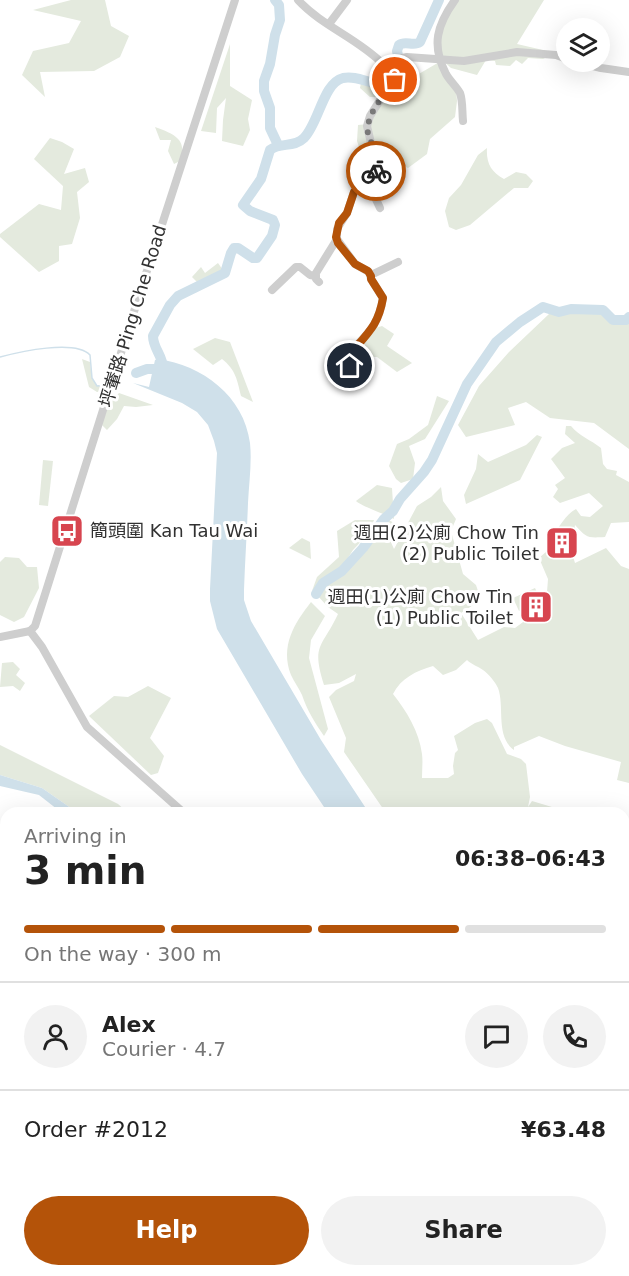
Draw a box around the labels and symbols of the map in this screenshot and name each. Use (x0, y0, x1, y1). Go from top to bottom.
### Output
pin (369, 54, 420, 105)
courier (346, 141, 406, 201)
street label: 坪輋路 Ping Che Road (95, 222, 170, 410)
pin (324, 340, 375, 391)
bus stop icon: 簡頭圍 Kan Tau Wai (49, 513, 85, 549)
place label: 簡頭圍 Kan Tau Wai (90, 520, 258, 541)
place label: 週田(2)公廁 Chow Tin (2) Public Toilet (353, 522, 539, 564)
building icon: 週田(2)公廁 Chow Tin (2) Public Toilet (544, 525, 580, 561)
place label: 週田(1)公廁 Chow Tin (1) Public Toilet (327, 586, 513, 628)
building icon: 週田(1)公廁 Chow Tin (1) Public Toilet (518, 589, 554, 625)

